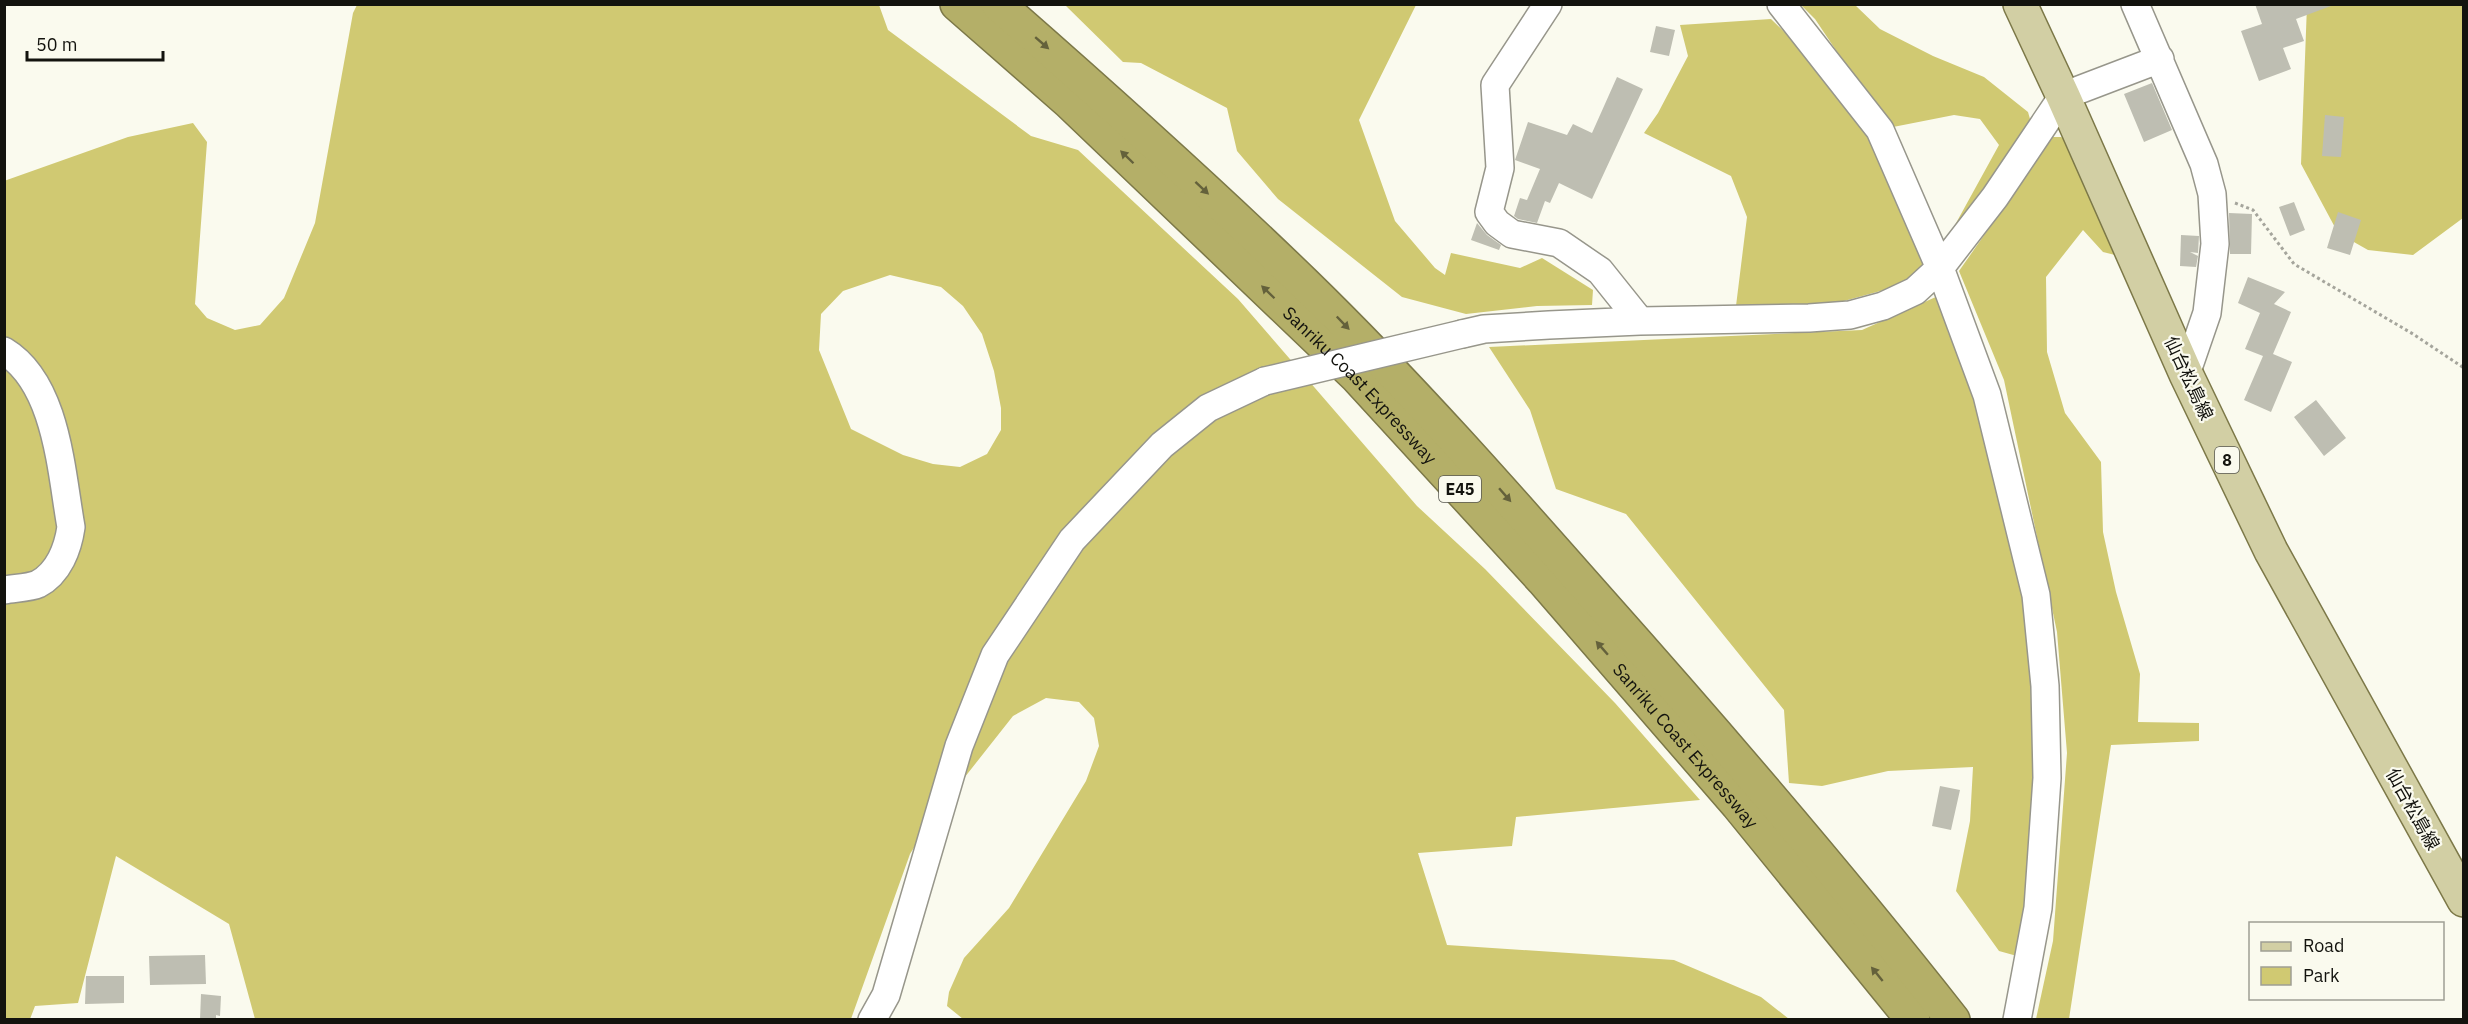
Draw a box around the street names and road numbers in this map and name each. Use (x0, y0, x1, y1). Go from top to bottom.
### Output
street label: Sanriku Coast Expressway (1278, 301, 1442, 469)
street label: 仙台松島線 (2160, 332, 2218, 424)
road number: 8 (2215, 447, 2239, 473)
road number: E45 (1439, 476, 1481, 502)
street label: Sanriku Coast Expressway (1608, 658, 1764, 833)
street label: 仙台松島線 (2381, 764, 2445, 854)

